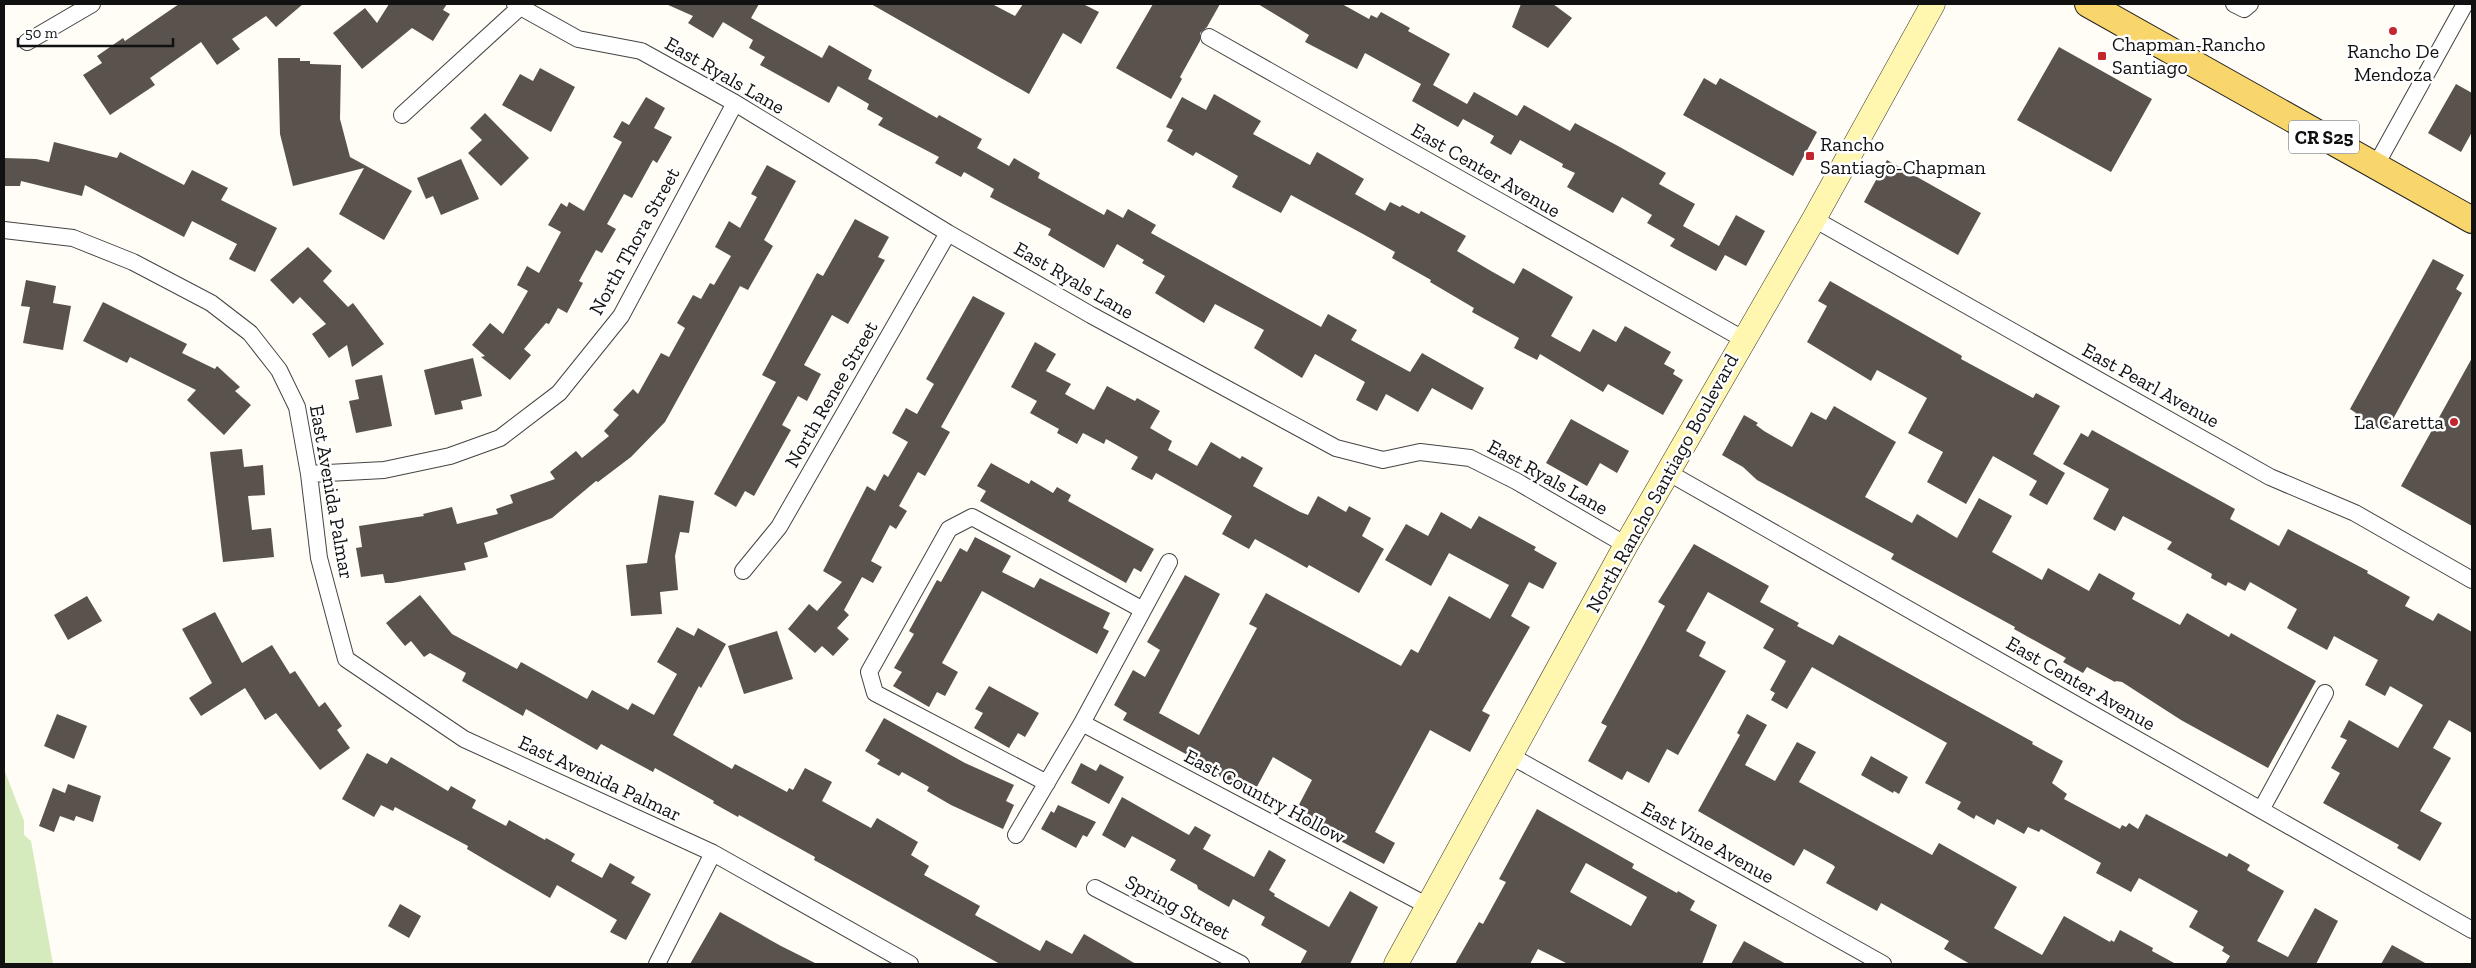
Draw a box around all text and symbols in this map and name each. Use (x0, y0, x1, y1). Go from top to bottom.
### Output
scale bar (18, 15, 172, 47)
text: 50 m (25, 24, 58, 42)
marker: Rancho De Mendoza (2387, 25, 2399, 37)
street label: East Ryals Lane (661, 31, 789, 119)
place label: Chapman-Rancho Santiago (2112, 32, 2266, 79)
place label: Rancho De Mendoza (2347, 39, 2439, 86)
marker: Chapman-Rancho Santiago (2096, 50, 2108, 62)
street label: East Center Avenue (1407, 118, 1565, 222)
road number: CR S25 (2289, 120, 2359, 154)
place label: Rancho Santiago-Chapman (1820, 132, 1986, 179)
marker: Rancho Santiago-Chapman (1804, 150, 1816, 162)
street label: North Thora Street (584, 163, 685, 319)
street label: East Ryals Lane (1010, 236, 1138, 324)
street label: North Renee Street (779, 316, 883, 471)
street label: East Pearl Avenue (2078, 337, 2224, 433)
street label: North Rancho Santiago Boulevard (1581, 349, 1743, 617)
street label: East Avenida Palmar (305, 403, 359, 581)
place label: La Caretta (2354, 410, 2444, 434)
marker: La Caretta (2448, 416, 2460, 428)
street label: East Ryals Lane (1484, 434, 1612, 520)
street label: East Center Avenue (2002, 631, 2160, 735)
street label: East Avenida Palmar (515, 730, 685, 826)
street label: East Country Hollow (1180, 743, 1350, 849)
street label: East Vine Avenue (1638, 796, 1778, 888)
street label: Spring Street (1121, 869, 1235, 945)

